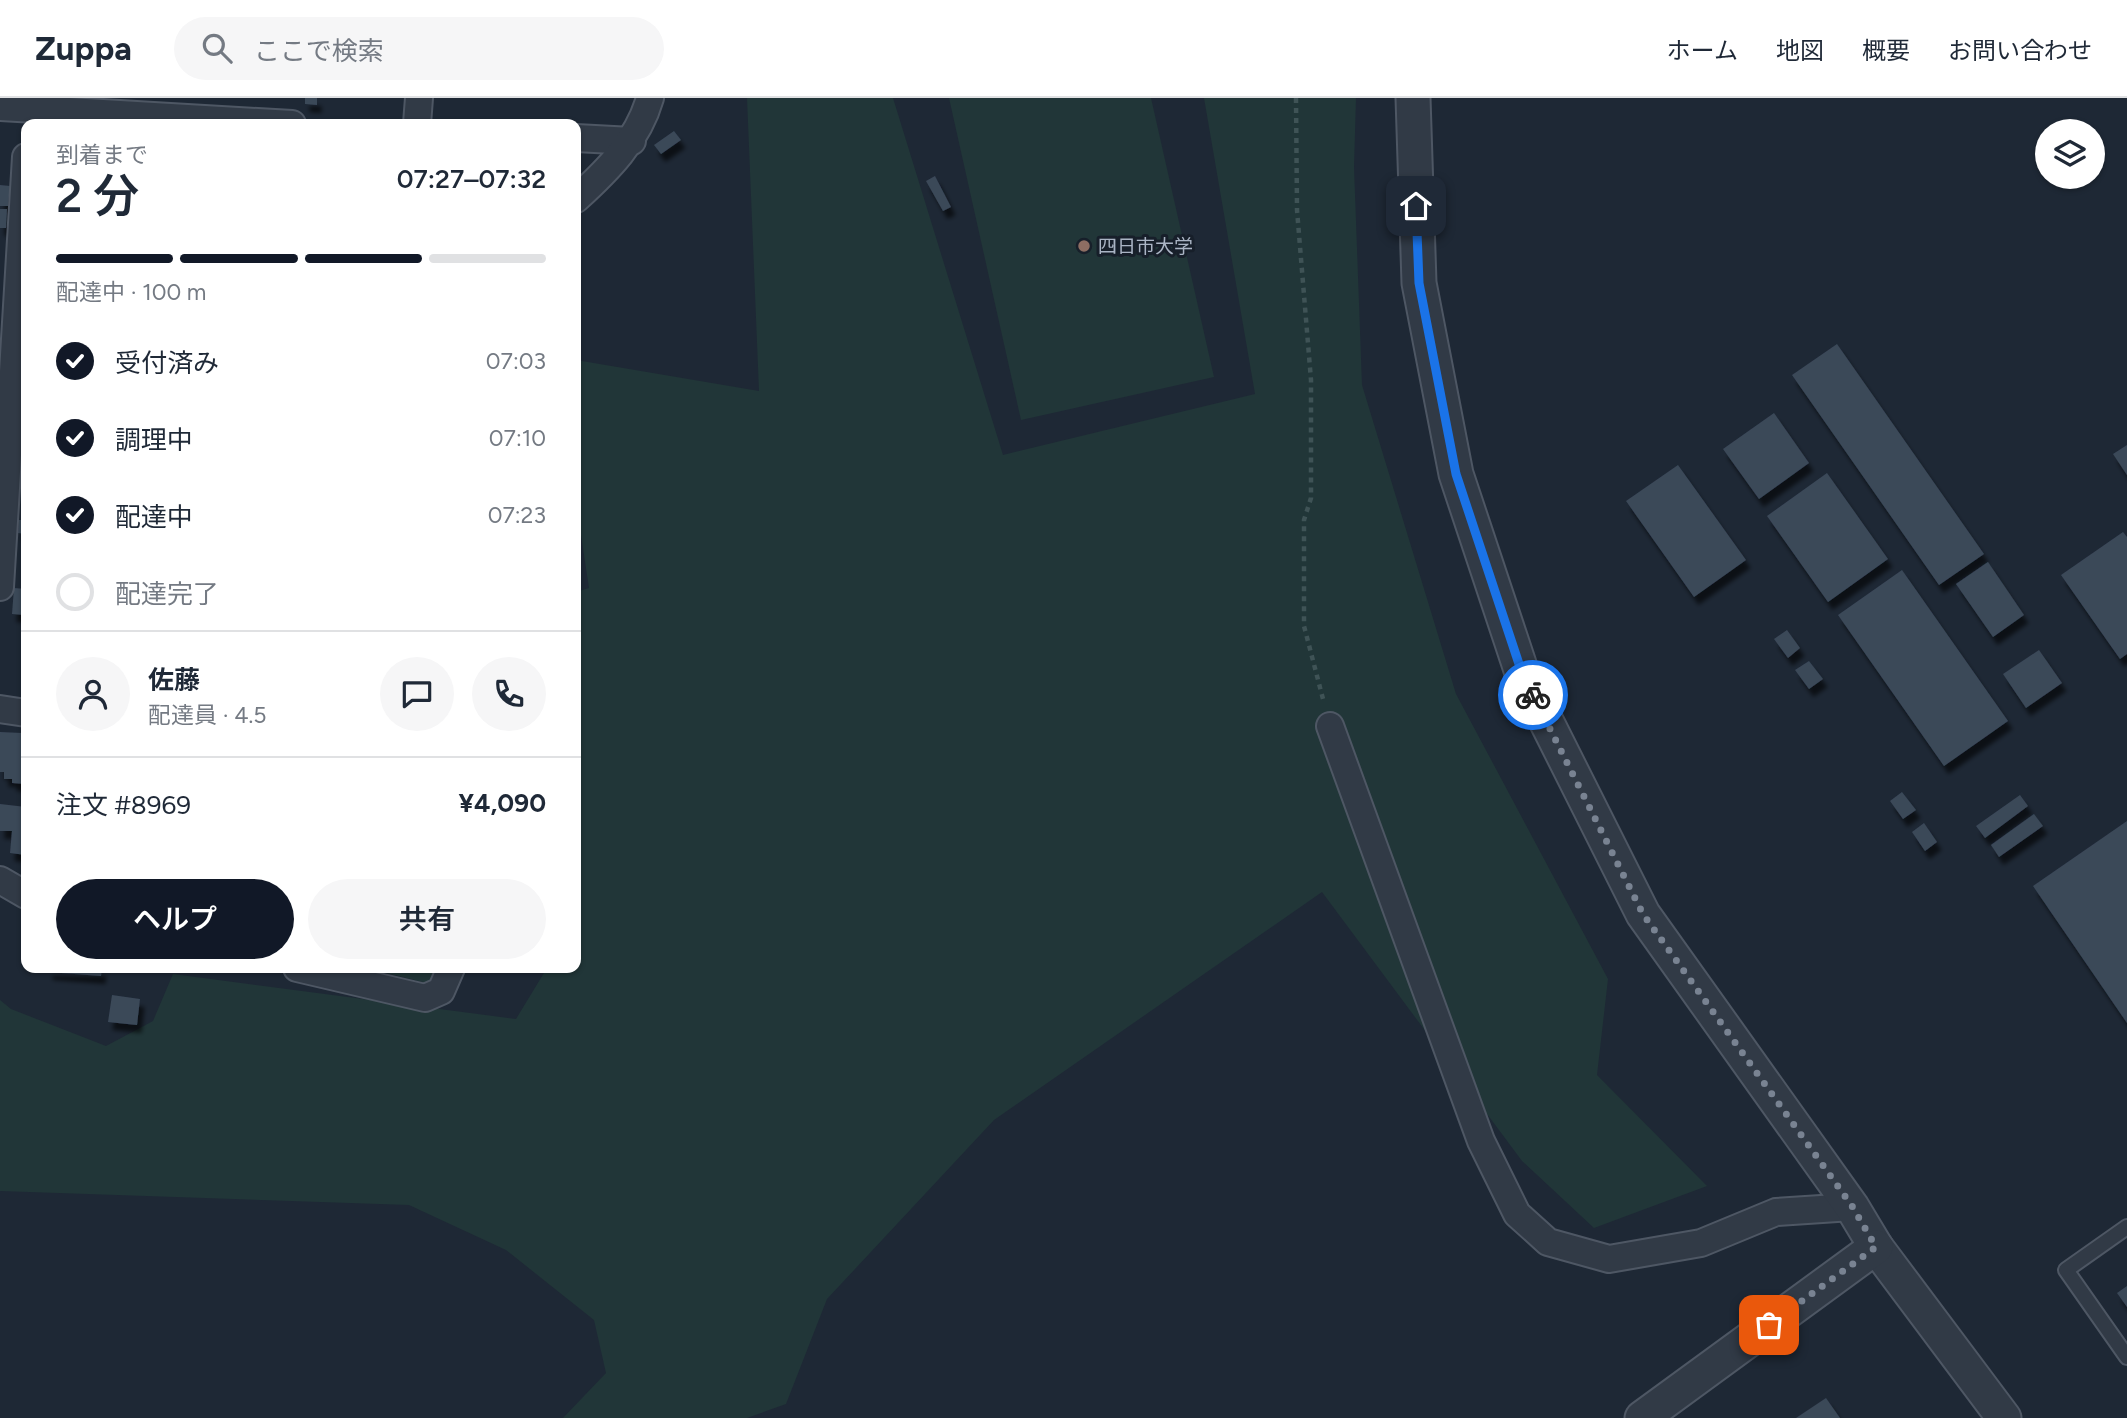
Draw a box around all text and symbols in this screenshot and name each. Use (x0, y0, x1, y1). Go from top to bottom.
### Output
search box (174, 17, 664, 80)
text: Zuppa (35, 29, 132, 68)
icon: search (198, 29, 236, 67)
text: ここで検索 (254, 35, 384, 67)
text: ホーム (1667, 36, 1738, 65)
text: 地図 (1776, 36, 1824, 65)
text: 概要 (1862, 36, 1910, 65)
text: お問い合わせ (1948, 36, 2092, 65)
map controls (2035, 119, 2105, 189)
button: layers (2035, 119, 2105, 189)
text: 到着まで (56, 141, 148, 169)
text: 07:27–07:32 (397, 163, 546, 195)
text: 2 分 (56, 168, 139, 224)
pin (1386, 176, 1446, 236)
icon: home (1397, 187, 1435, 225)
place label: 四日市大学 (1098, 235, 1193, 258)
marker: 四日市大学 (1076, 238, 1092, 254)
text: 配達中 · 100 m (56, 278, 206, 306)
icon: check (56, 342, 94, 380)
text: 受付済み (115, 347, 219, 379)
text: 07:03 (486, 347, 546, 375)
icon: check (56, 419, 94, 457)
text: 調理中 (115, 424, 193, 456)
text: 07:10 (489, 424, 546, 452)
icon: check (56, 496, 94, 534)
text: 配達中 (115, 501, 193, 533)
text: 07:23 (488, 501, 546, 529)
text: 配達完了 (115, 578, 219, 610)
button: person (56, 657, 130, 731)
button: chat (380, 657, 454, 731)
button: phone (472, 657, 546, 731)
courier (1498, 660, 1568, 730)
text: 佐藤 (148, 664, 200, 696)
icon: bike (1514, 676, 1552, 714)
text: 配達員 · 4.5 (148, 701, 267, 729)
text: ¥4,090 (459, 787, 546, 819)
text: 注文 #8969 (56, 789, 191, 821)
button: ヘルプ (56, 879, 294, 959)
button: 共有 (308, 879, 546, 959)
pin (1739, 1295, 1799, 1355)
icon: bag (1750, 1306, 1788, 1344)

